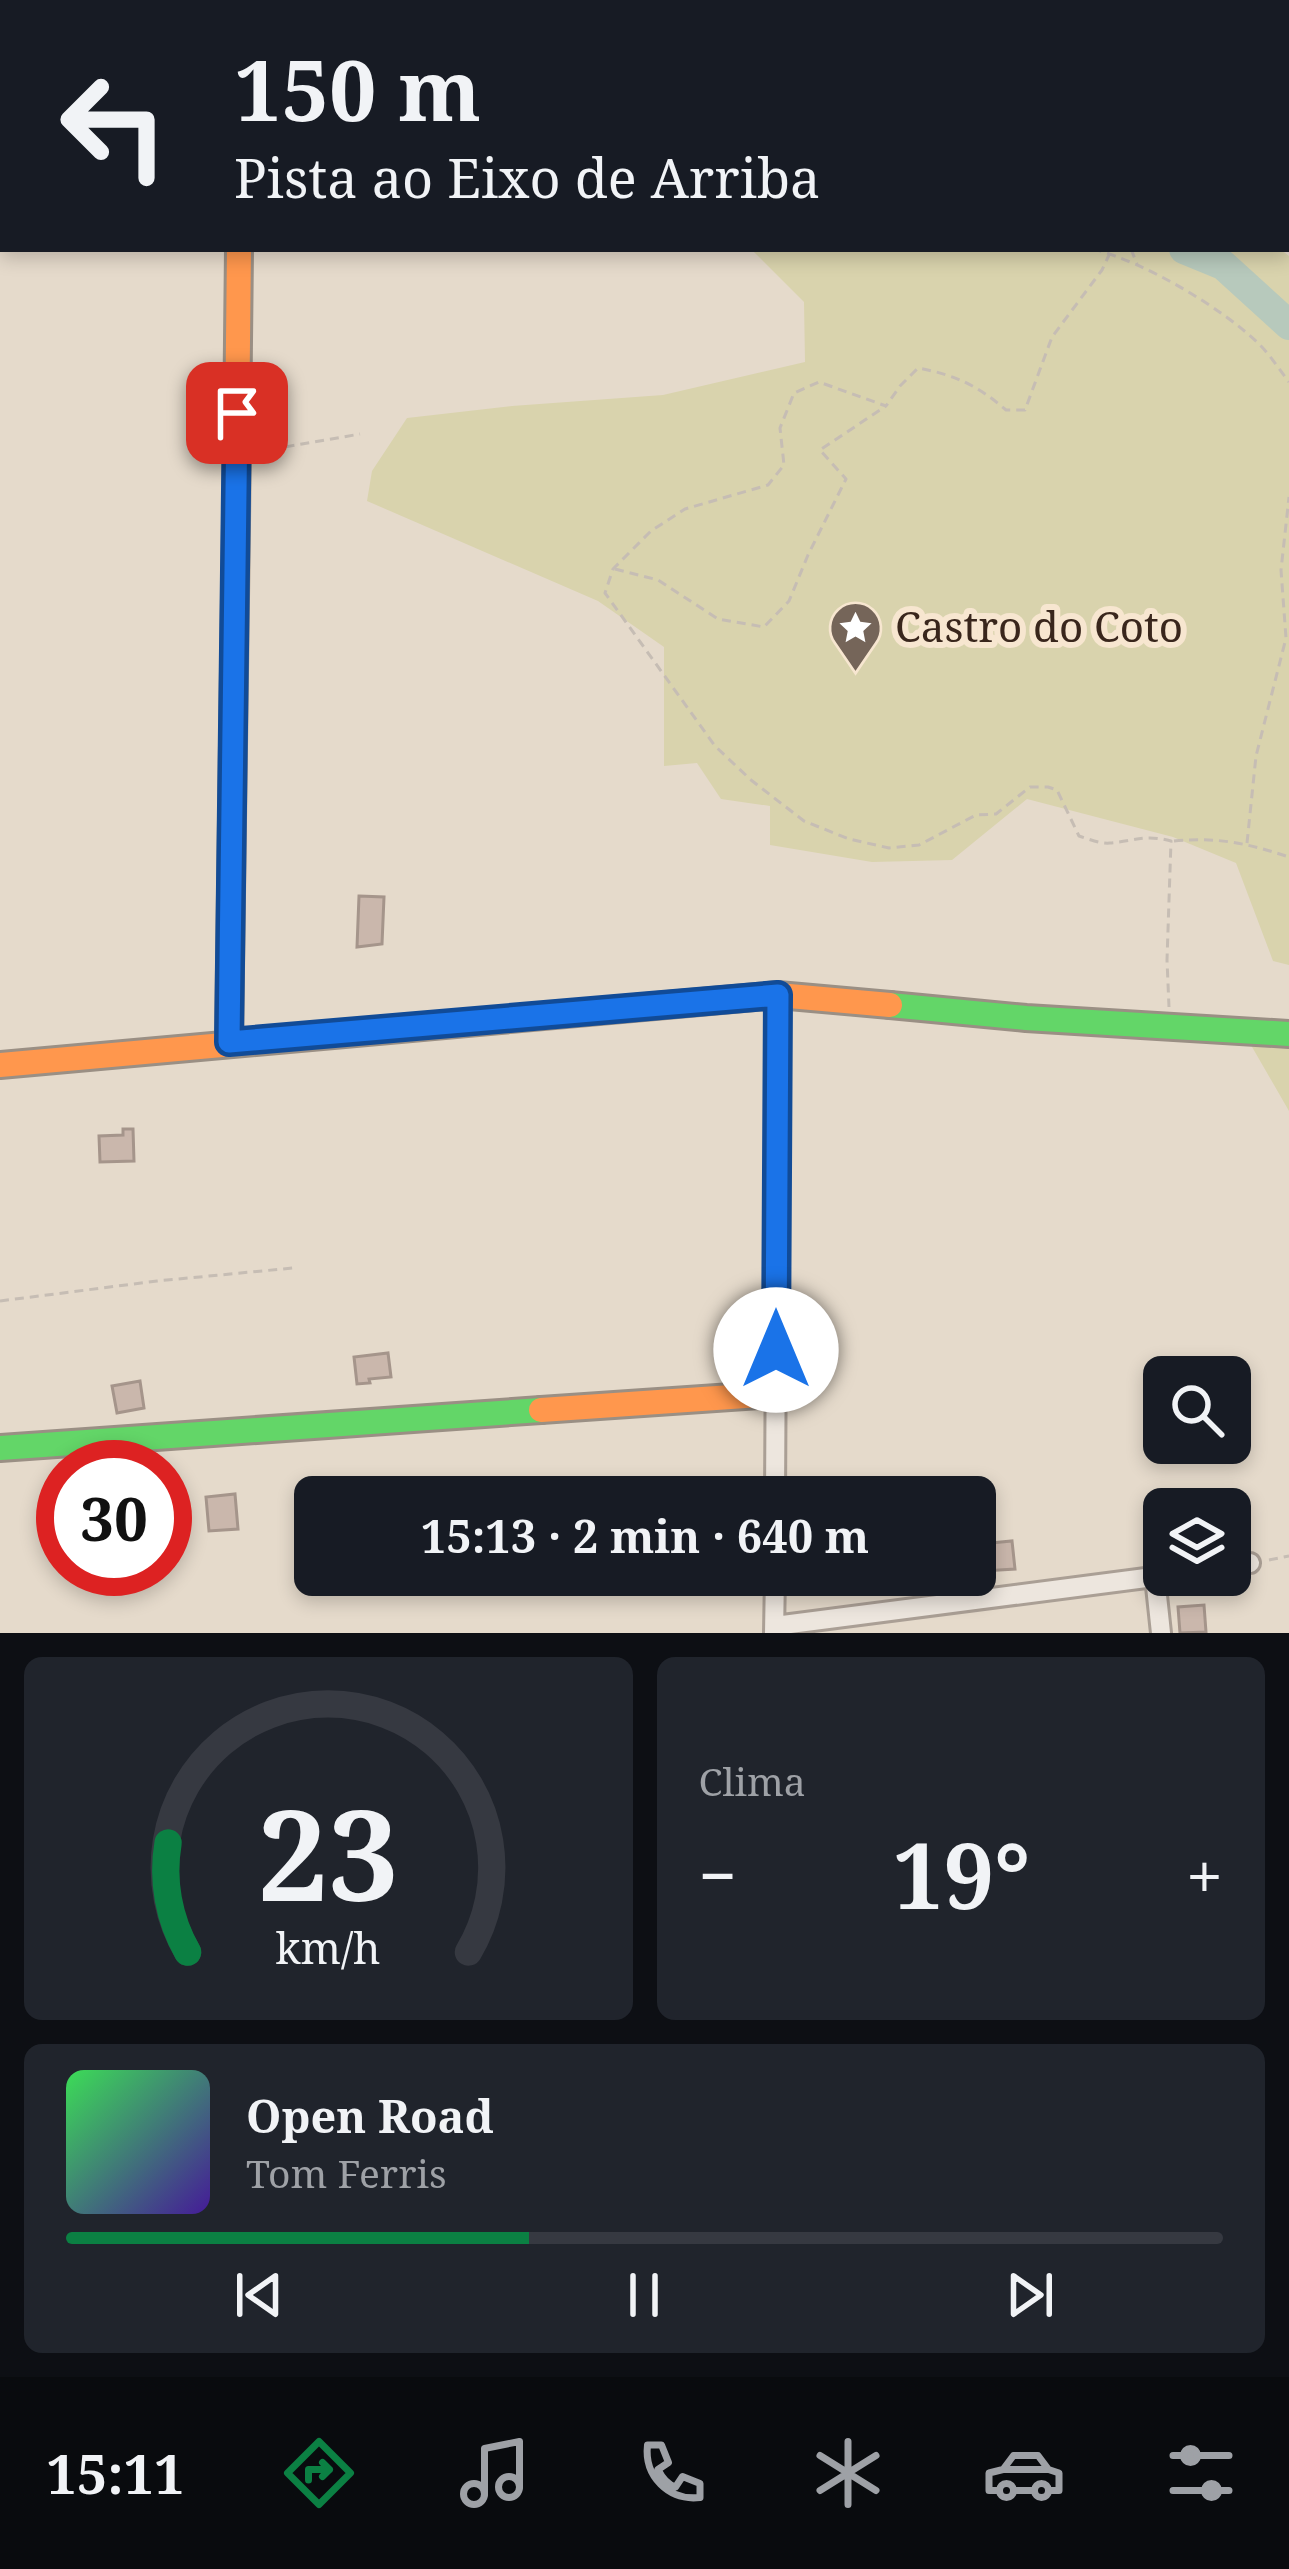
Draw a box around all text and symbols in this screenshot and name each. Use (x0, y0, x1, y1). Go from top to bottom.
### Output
text: 150 m (234, 31, 481, 146)
icon: left (36, 48, 192, 204)
text: Pista ao Eixo de Arriba (234, 140, 821, 214)
pin (186, 362, 288, 464)
icon: arrive (204, 380, 270, 446)
place label: Castro do Coto (895, 597, 1183, 654)
place icon: Castro do Coto (828, 599, 884, 673)
position arrow (713, 1287, 839, 1413)
map controls (1143, 1356, 1251, 1596)
button: search (1143, 1356, 1251, 1464)
speed limit sign: 30 (36, 1440, 192, 1596)
button: layers (1143, 1488, 1251, 1596)
text: 15:13 · 2 min · 640 m (421, 1505, 869, 1566)
text: Clima (699, 1754, 806, 1807)
text: 23 (258, 1768, 399, 1938)
text: 19° (893, 1813, 1030, 1935)
text: − (699, 1829, 737, 1919)
text: + (1186, 1829, 1223, 1919)
text: km/h (276, 1917, 381, 1976)
text: Open Road (246, 2085, 494, 2146)
text: Tom Ferris (246, 2146, 447, 2199)
icon: previous (226, 2262, 292, 2328)
icon: pause (611, 2262, 677, 2328)
icon: next (997, 2262, 1063, 2328)
icon: directions (277, 2431, 361, 2515)
icon: music (453, 2431, 537, 2515)
icon: phone (630, 2431, 714, 2515)
icon: climate (806, 2431, 890, 2515)
icon: car (982, 2431, 1066, 2515)
icon: filters (1159, 2431, 1243, 2515)
text: 15:11 (46, 2436, 185, 2510)

